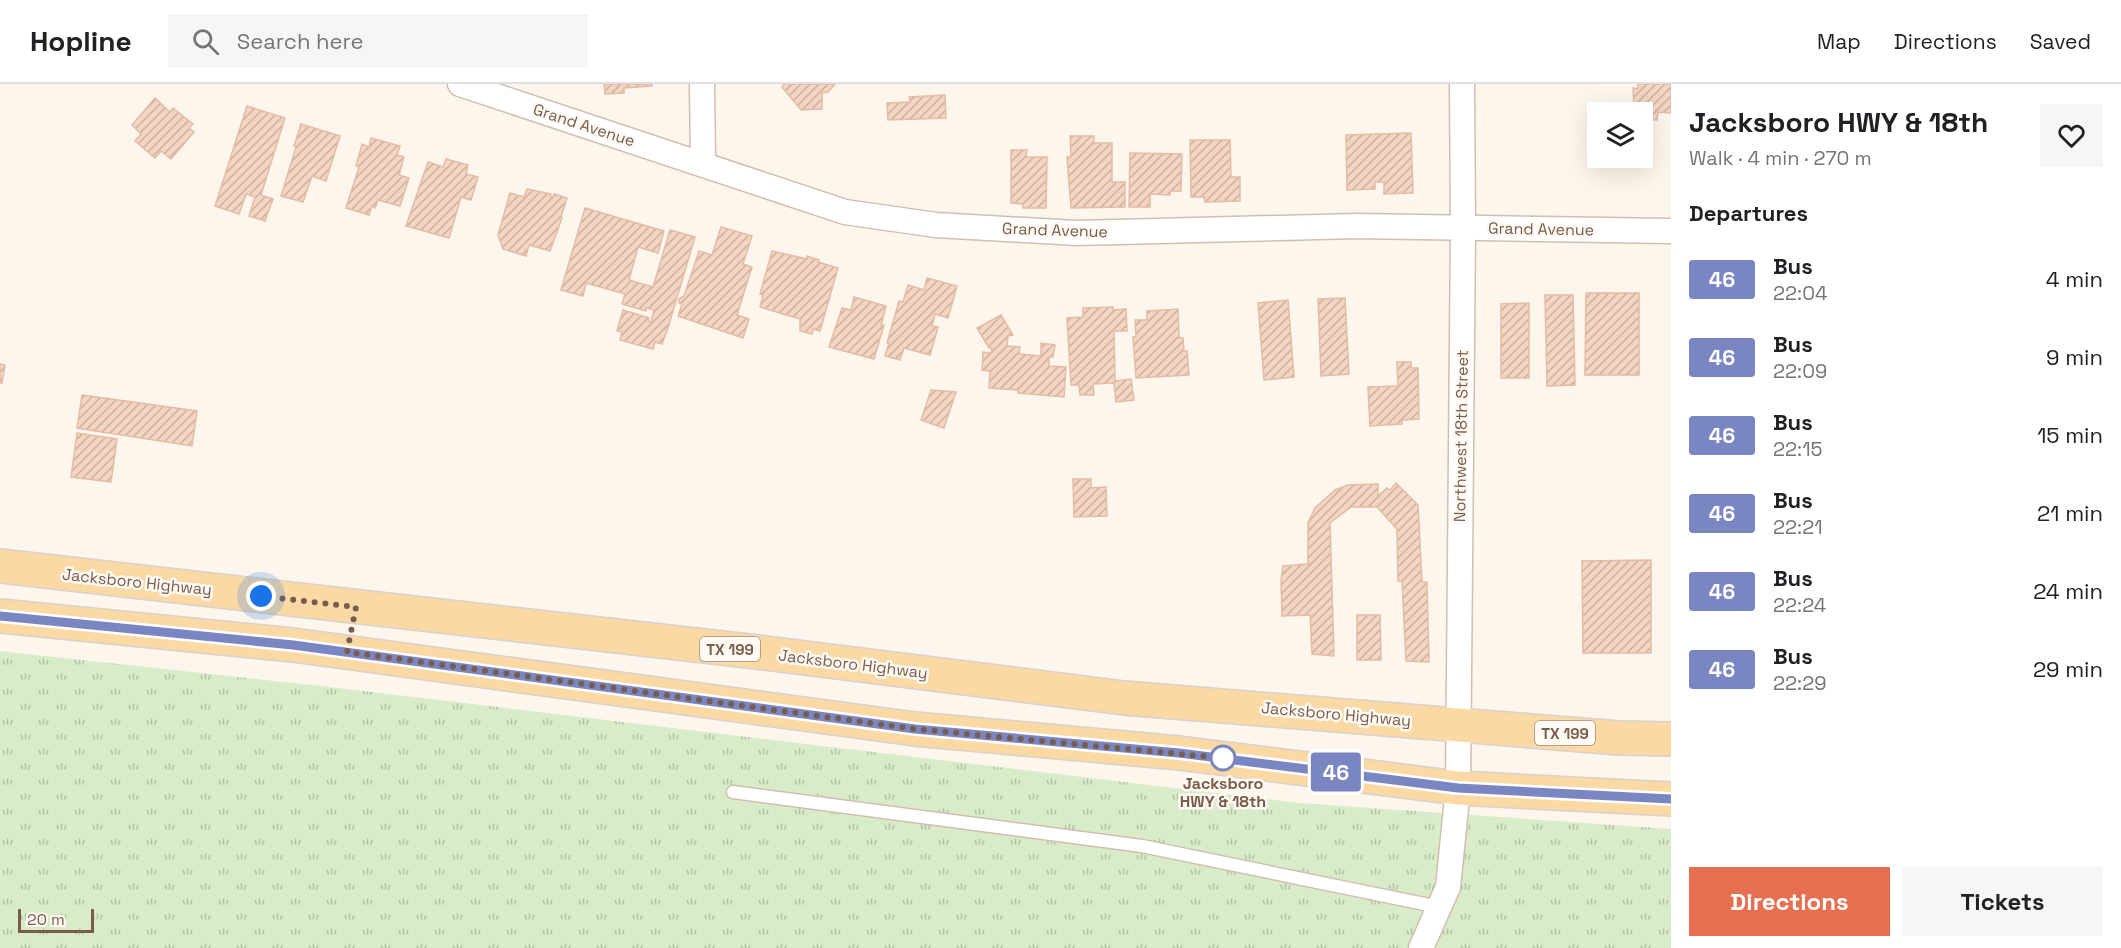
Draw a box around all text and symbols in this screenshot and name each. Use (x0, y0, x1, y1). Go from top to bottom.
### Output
search box (168, 14, 588, 68)
text: Hopline (30, 23, 132, 59)
icon: search (189, 25, 222, 58)
text: Search here (237, 27, 363, 55)
text: Map (1817, 28, 1861, 55)
text: Directions (1894, 28, 1997, 55)
text: Saved (2030, 28, 2091, 55)
street label: Grand Avenue (530, 99, 638, 151)
map controls (1587, 102, 1653, 168)
button: layers (1587, 102, 1653, 168)
text: Jacksboro HWY & 18th (1689, 104, 1988, 140)
button: heart (2040, 104, 2103, 167)
text: Walk · 4 min · 270 m (1689, 145, 1872, 171)
text: Departures (1689, 199, 1808, 227)
street label: Grand Avenue (1002, 218, 1108, 242)
street label: Grand Avenue (1488, 218, 1594, 240)
text: Bus (1773, 252, 1813, 280)
text: 4 min (2046, 265, 2103, 293)
text: 46 (1709, 266, 1735, 293)
text: 22:04 (1773, 280, 1828, 306)
text: Bus (1773, 330, 1813, 358)
text: 9 min (2046, 343, 2103, 371)
text: 46 (1709, 344, 1735, 371)
street label: Northwest 18th Street (1449, 350, 1473, 522)
text: 22:09 (1773, 358, 1827, 384)
text: Bus (1773, 408, 1813, 436)
text: 15 min (2037, 421, 2103, 449)
text: 46 (1709, 422, 1735, 449)
text: 22:15 (1773, 436, 1823, 462)
text: Bus (1773, 486, 1813, 514)
text: 21 min (2037, 499, 2103, 527)
text: 46 (1709, 500, 1735, 527)
text: 22:21 (1773, 514, 1823, 540)
street label: Jacksboro Highway (61, 564, 213, 600)
text: Bus (1773, 564, 1813, 592)
text: 24 min (2033, 577, 2103, 605)
text: 46 (1709, 578, 1735, 605)
your location (246, 581, 276, 611)
text: 22:24 (1773, 592, 1826, 618)
road number: TX 199 (700, 637, 760, 661)
text: Bus (1773, 642, 1813, 670)
street label: Jacksboro Highway (777, 644, 929, 684)
text: 29 min (2033, 655, 2103, 683)
text: 46 (1709, 656, 1735, 683)
text: 22:29 (1773, 670, 1826, 696)
street label: Jacksboro Highway (1260, 697, 1412, 731)
road number: TX 199 (1535, 721, 1595, 745)
marker: Jacksboro HWY & 18th (1210, 745, 1236, 771)
line badge: 46 (1309, 752, 1363, 792)
text: 46 (1323, 759, 1349, 786)
place label: Jacksboro HWY & 18th (1180, 773, 1266, 812)
button: Directions (1689, 867, 1890, 936)
button: Tickets (1902, 867, 2103, 936)
scale bar (18, 906, 94, 934)
text: 20 m (27, 909, 65, 930)

